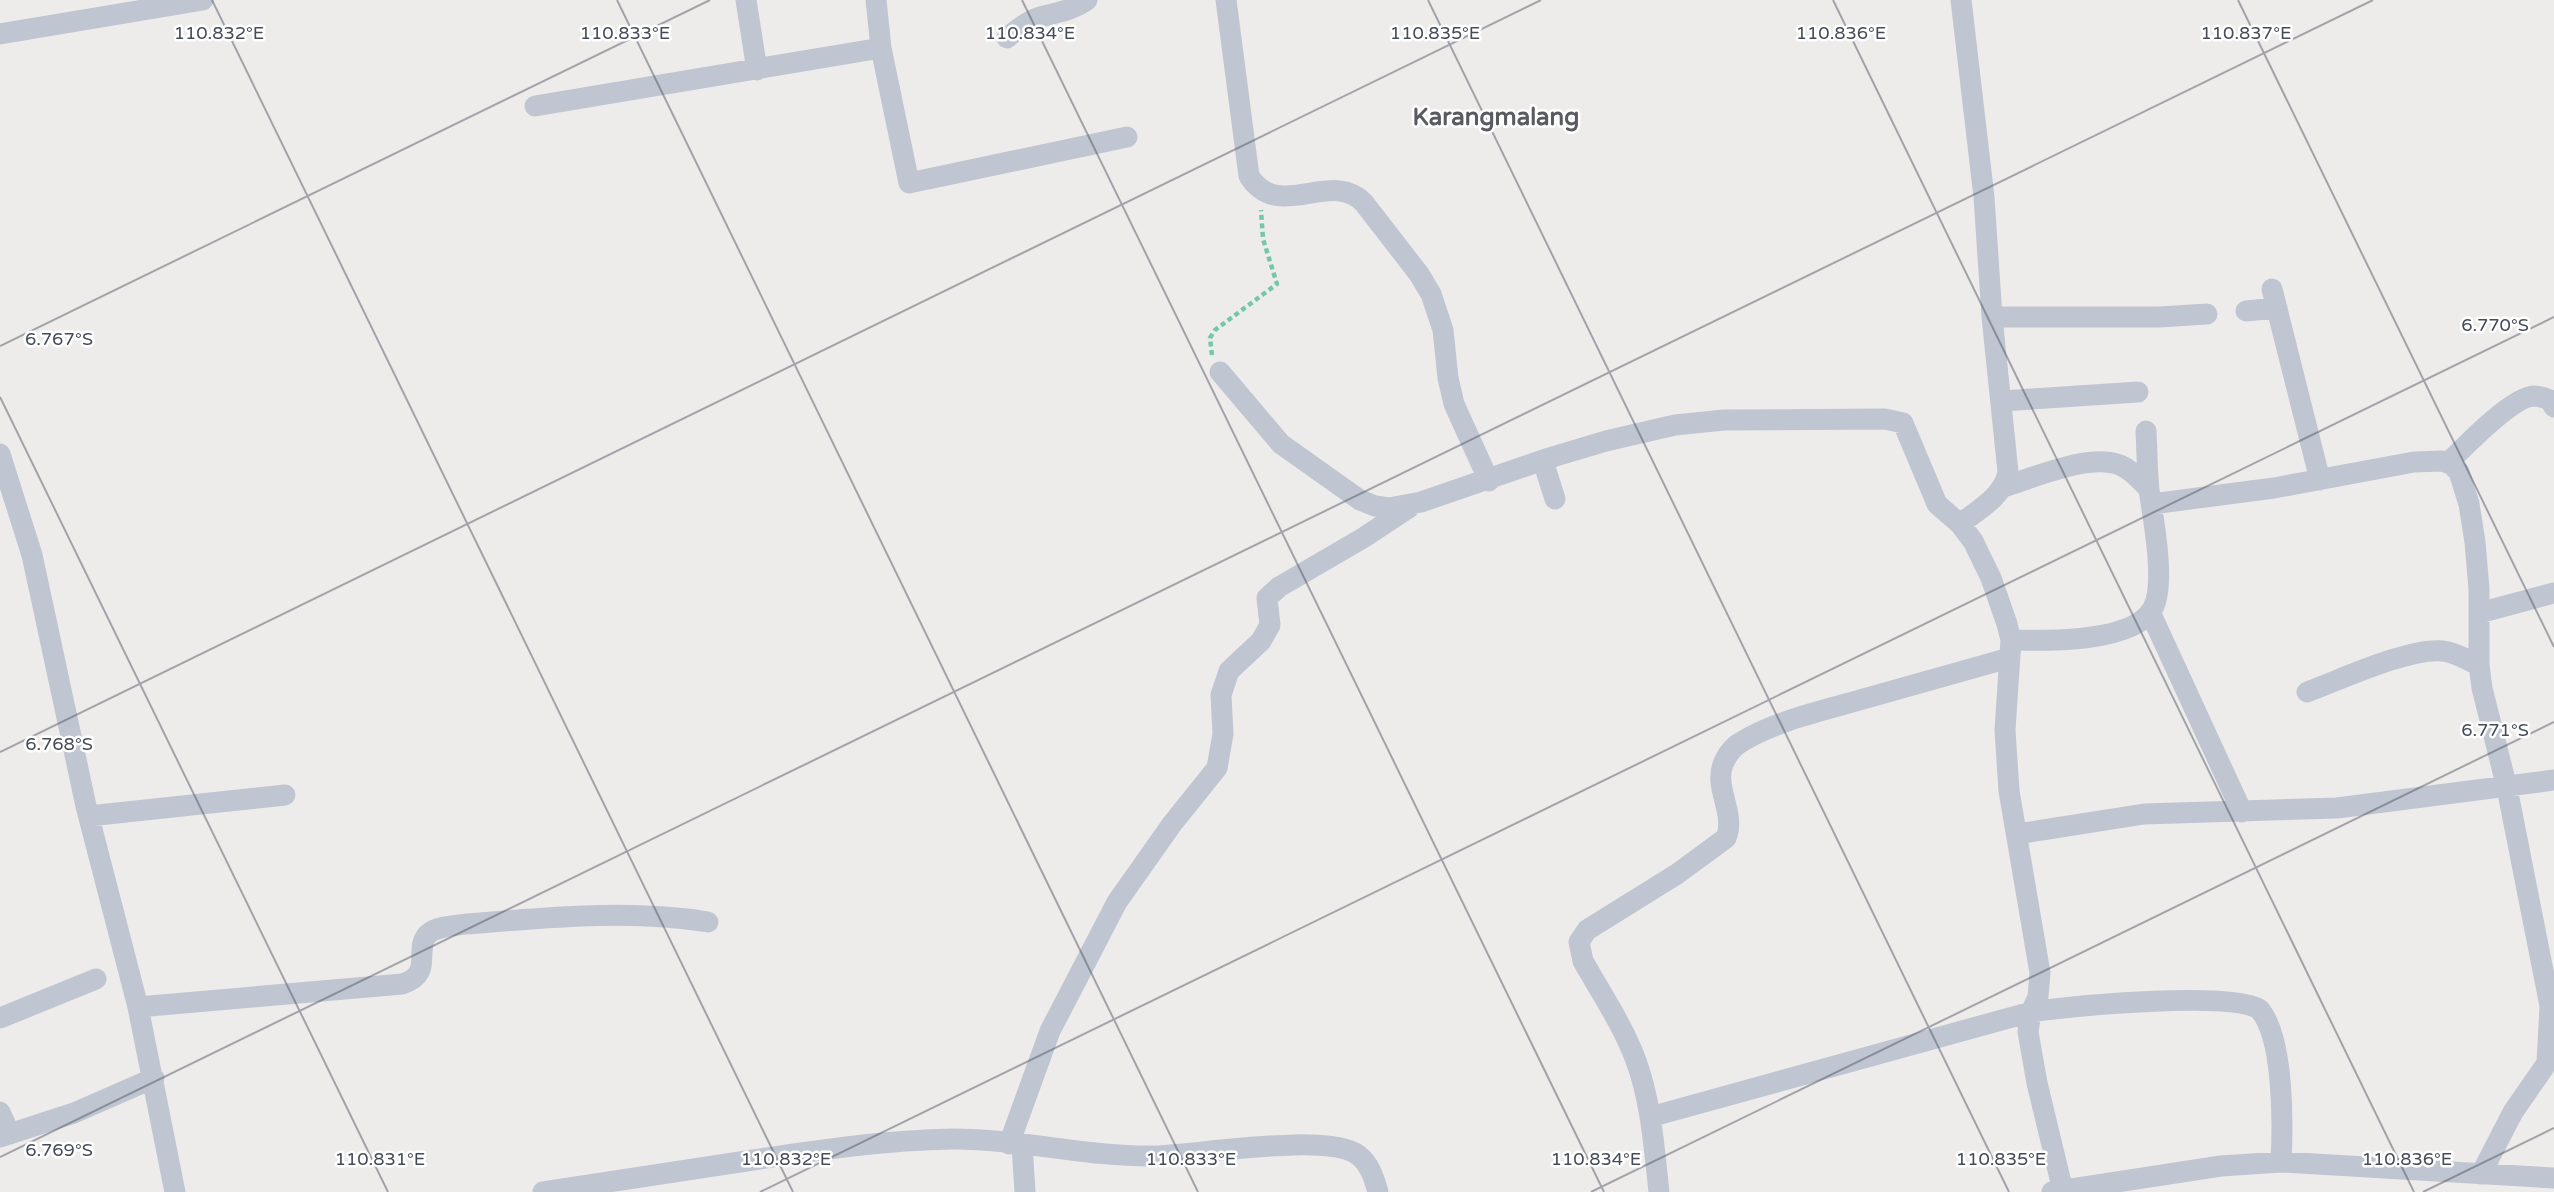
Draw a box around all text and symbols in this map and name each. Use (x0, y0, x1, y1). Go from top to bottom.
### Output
text: 110.832°E (174, 22, 264, 44)
text: 110.833°E (580, 22, 670, 44)
text: 110.834°E (985, 22, 1075, 44)
text: 110.835°E (1390, 22, 1480, 44)
text: 110.836°E (1796, 22, 1886, 44)
text: 110.837°E (2200, 22, 2292, 44)
district label: Karangmalang (1413, 103, 1579, 132)
text: 6.770°S (2461, 314, 2529, 336)
text: 6.767°S (25, 328, 93, 350)
text: 6.771°S (2461, 719, 2529, 741)
text: 6.768°S (25, 733, 93, 755)
text: 6.769°S (25, 1139, 93, 1161)
text: 110.831°E (335, 1148, 425, 1170)
text: 110.832°E (741, 1148, 831, 1170)
text: 110.833°E (1146, 1148, 1236, 1170)
text: 110.834°E (1551, 1148, 1641, 1170)
text: 110.835°E (1956, 1148, 2046, 1170)
text: 110.836°E (2362, 1148, 2452, 1170)

